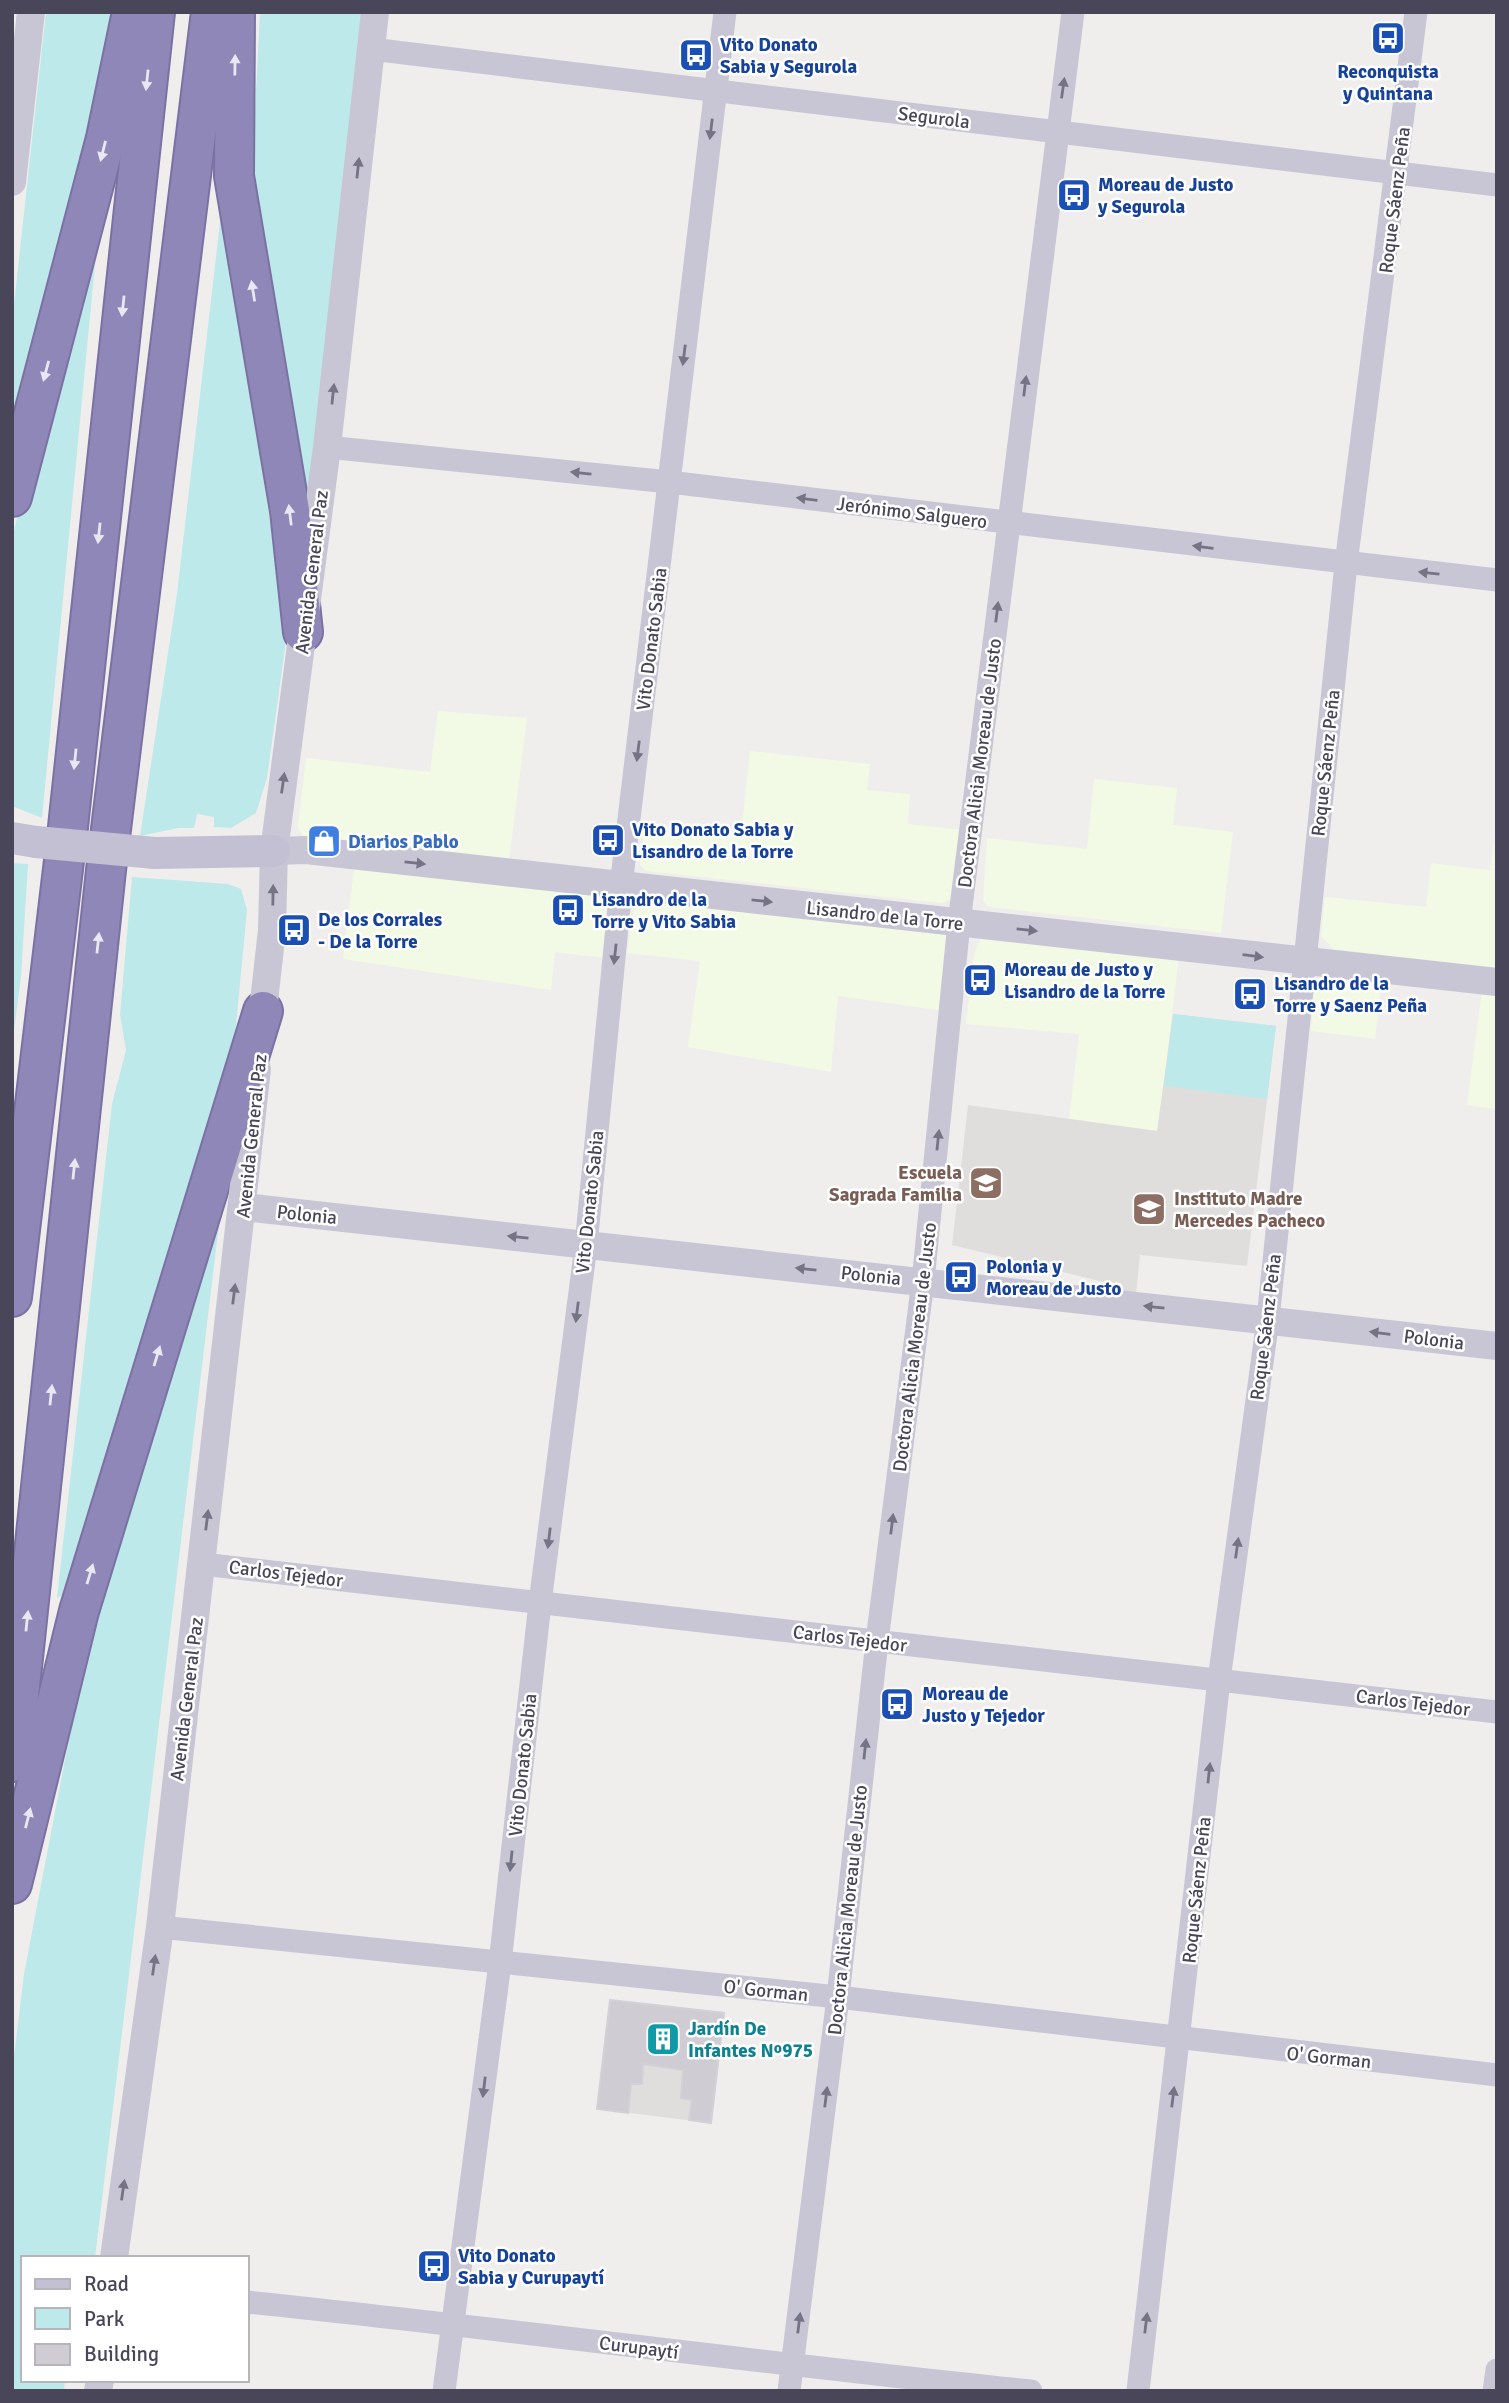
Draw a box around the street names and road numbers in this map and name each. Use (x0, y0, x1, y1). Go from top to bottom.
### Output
street label: Segurola (897, 102, 971, 134)
street label: Roque Sáenz Peña (1374, 125, 1416, 275)
street label: Avenida General Paz (290, 489, 334, 655)
street label: Jerónimo Salguero (835, 492, 989, 534)
street label: Vito Donato Sabia (631, 566, 673, 712)
street label: Doctora Alicia Moreau de Justo (953, 637, 1007, 889)
street label: Roque Sáenz Peña (1306, 688, 1346, 838)
street label: Lisandro de la Torre (805, 896, 965, 936)
street label: Avenida General Paz (231, 1053, 273, 1219)
street label: Vito Donato Sabia (571, 1129, 609, 1275)
street label: Polonia (276, 1200, 338, 1230)
street label: Doctora Alicia Moreau de Justo (888, 1221, 942, 1473)
street label: Roque Sáenz Peña (1245, 1252, 1287, 1402)
street label: Polonia (840, 1261, 902, 1291)
street label: Polonia (1402, 1324, 1465, 1356)
street label: Carlos Tejedor (227, 1555, 344, 1593)
street label: Avenida General Paz (165, 1616, 209, 1782)
street label: Carlos Tejedor (791, 1620, 908, 1658)
street label: Carlos Tejedor (1354, 1684, 1471, 1722)
street label: Vito Donato Sabia (504, 1692, 542, 1838)
street label: Doctora Alicia Moreau de Justo (823, 1784, 873, 2036)
street label: Roque Sáenz Peña (1177, 1815, 1217, 1965)
street label: O' Gorman (722, 1975, 809, 2007)
street label: O' Gorman (1285, 2042, 1372, 2074)
street label: Curupaytí (598, 2331, 681, 2365)

